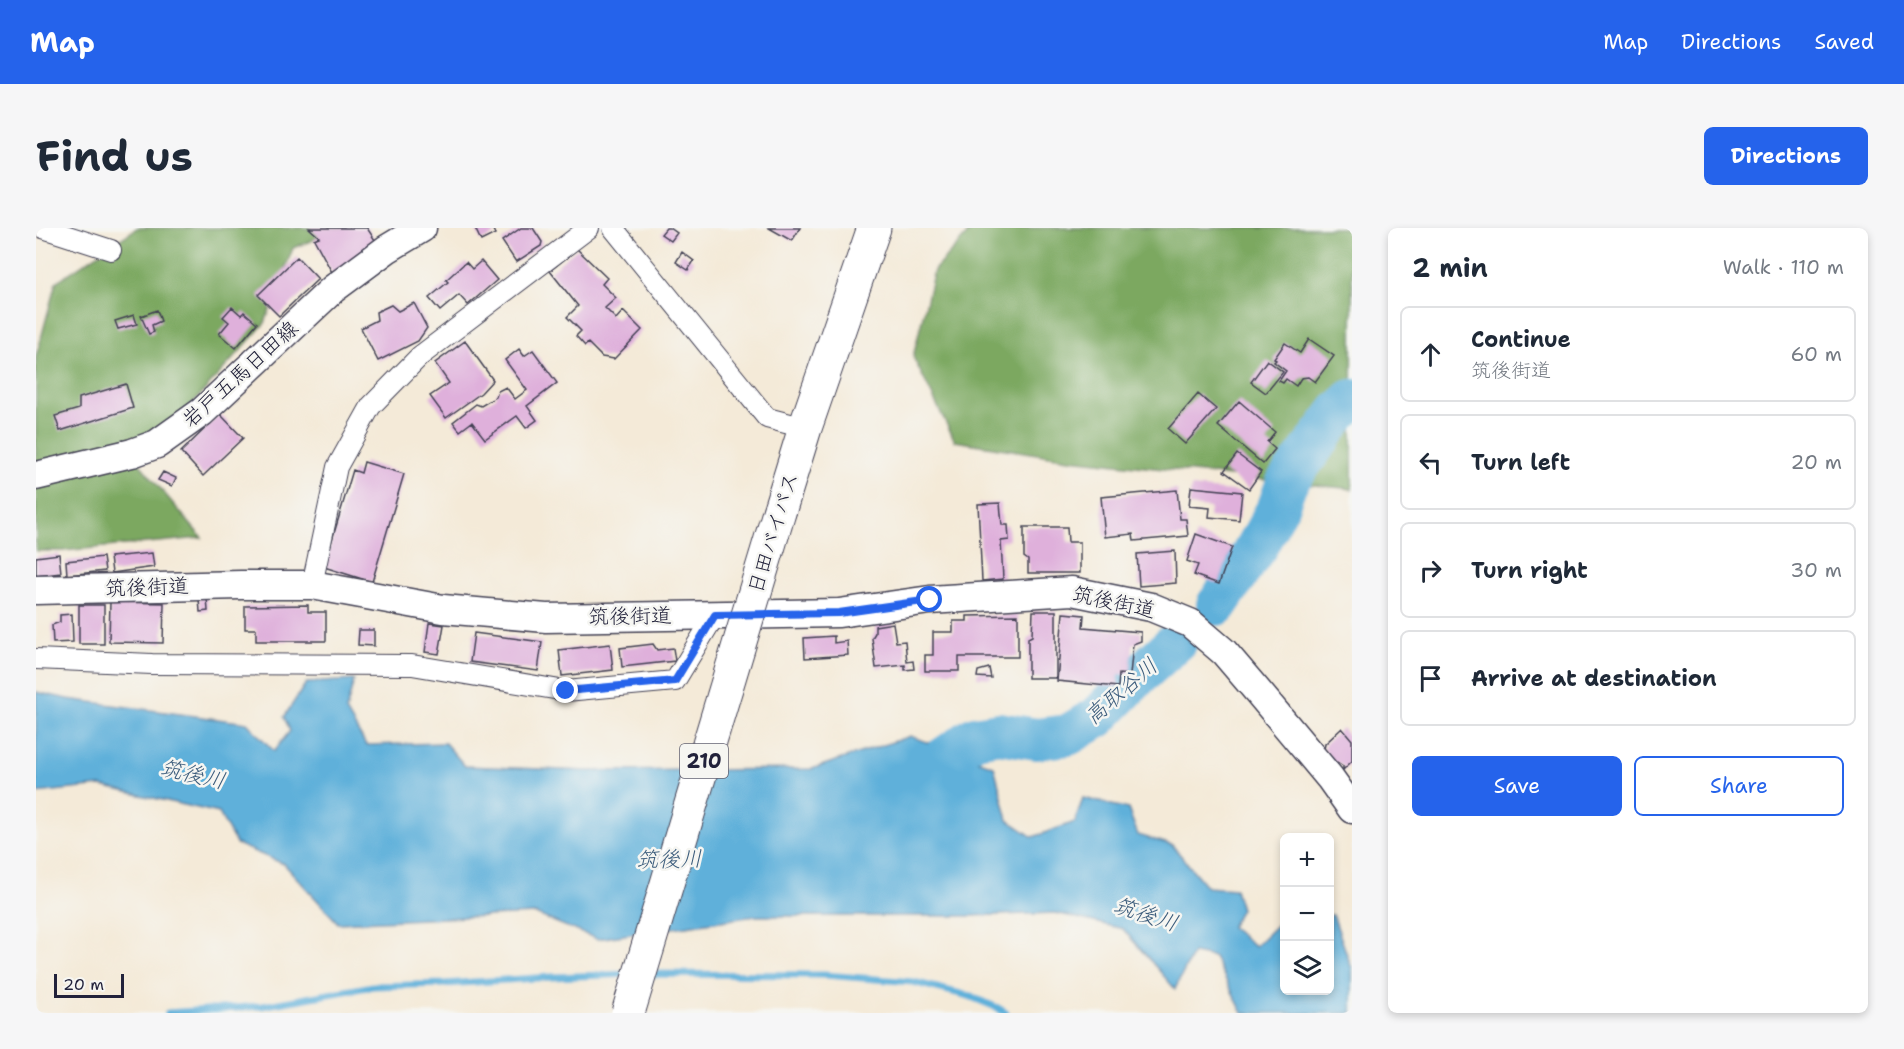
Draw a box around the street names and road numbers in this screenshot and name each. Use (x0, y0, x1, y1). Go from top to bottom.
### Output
street label: 岩戸五馬日田線 (176, 314, 304, 434)
street label: 日田バイパス (741, 469, 805, 597)
street label: 筑後街道 (105, 572, 189, 602)
street label: 筑後街道 (1070, 580, 1158, 624)
street label: 筑後街道 (588, 601, 672, 631)
road number: 210 (680, 744, 728, 778)

